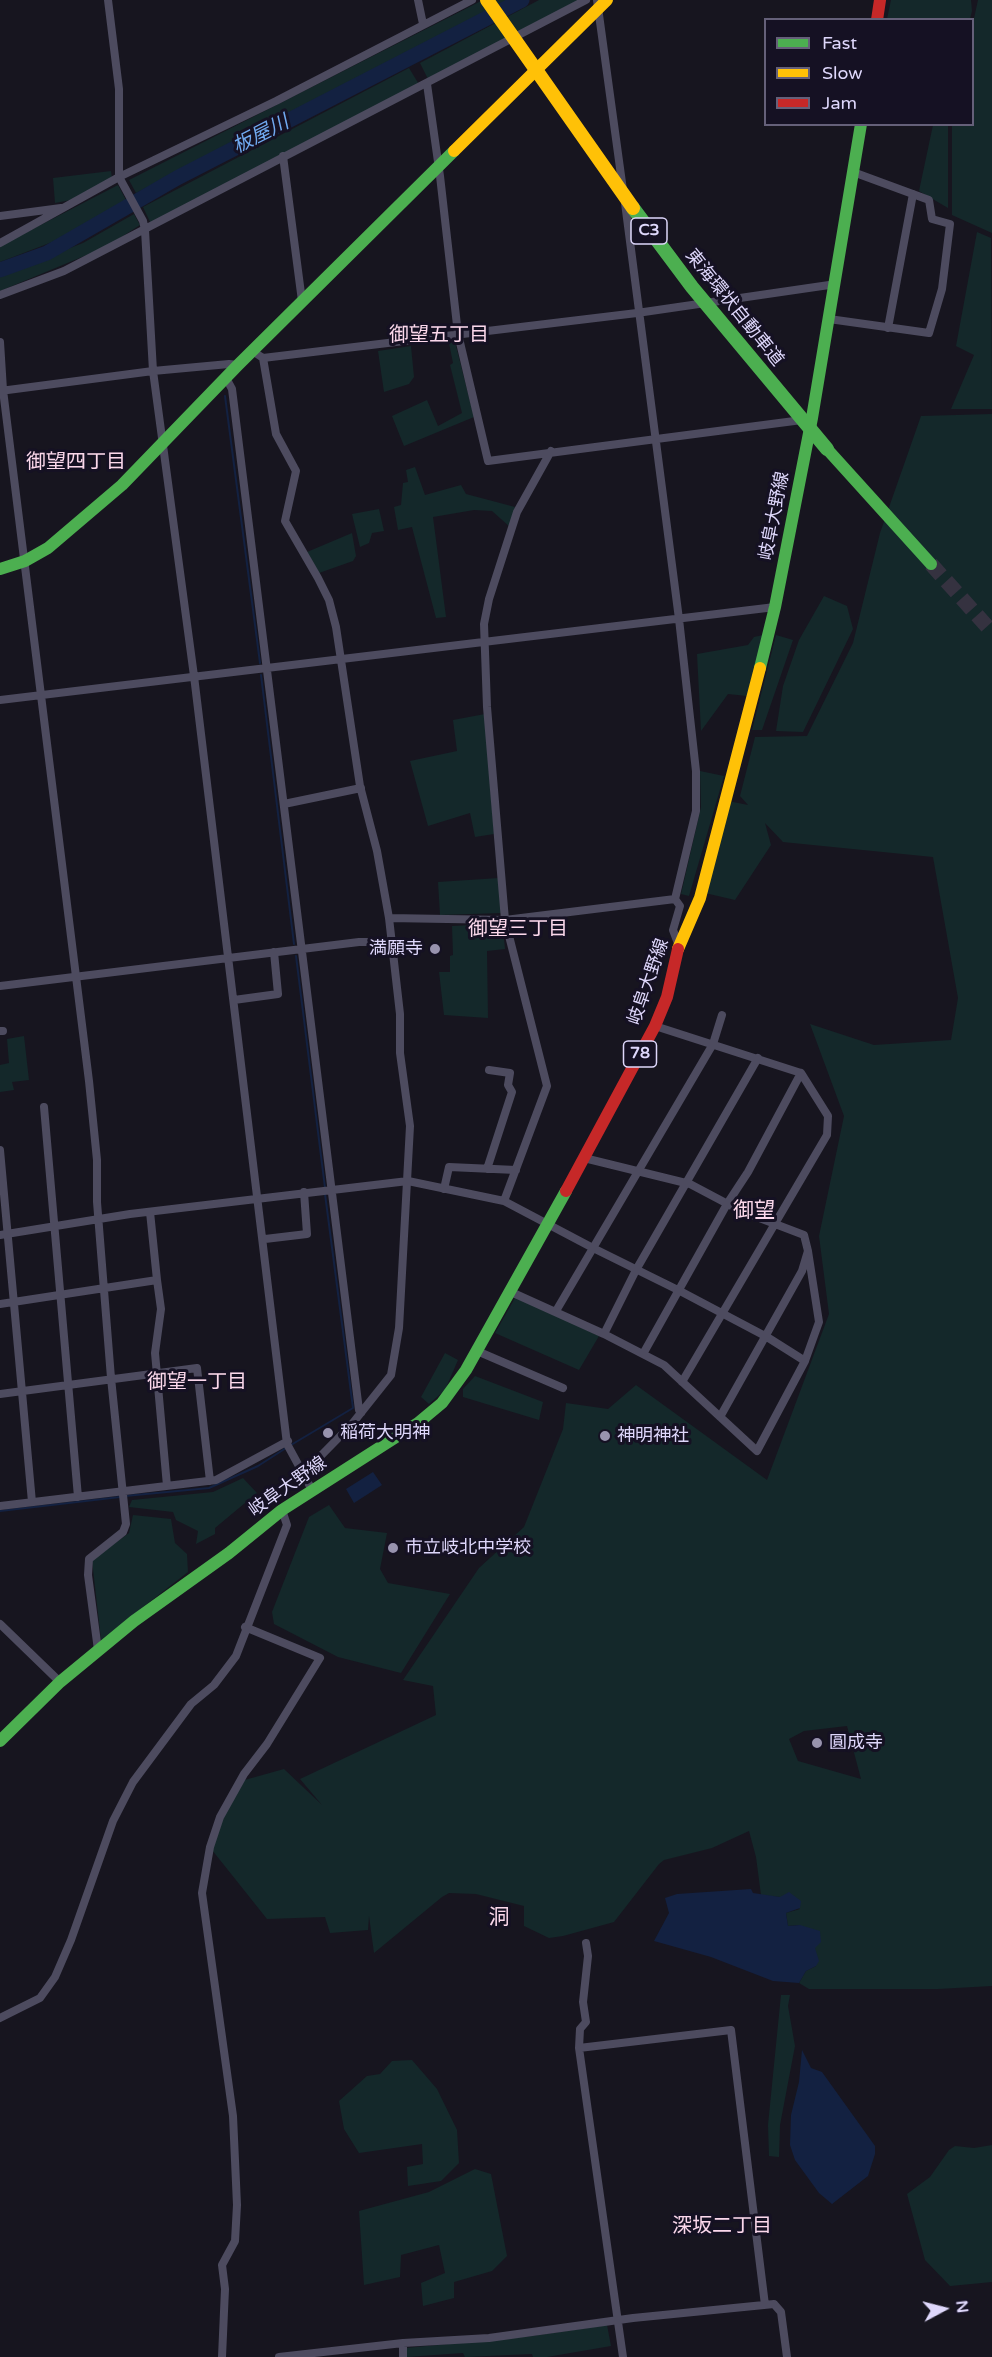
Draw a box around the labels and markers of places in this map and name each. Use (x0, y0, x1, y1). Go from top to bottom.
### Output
place label: 満願寺 (369, 938, 423, 960)
marker: 満願寺 (428, 942, 442, 956)
place label: 稲荷大明神 (340, 1422, 430, 1444)
place label: 神明神社 (617, 1425, 689, 1447)
marker: 稲荷大明神 (321, 1426, 335, 1440)
marker: 神明神社 (598, 1429, 612, 1443)
place label: 市立岐北中学校 (405, 1537, 531, 1559)
marker: 市立岐北中学校 (386, 1541, 400, 1555)
place label: 圓成寺 (829, 1732, 883, 1754)
marker: 圓成寺 (810, 1736, 824, 1750)

